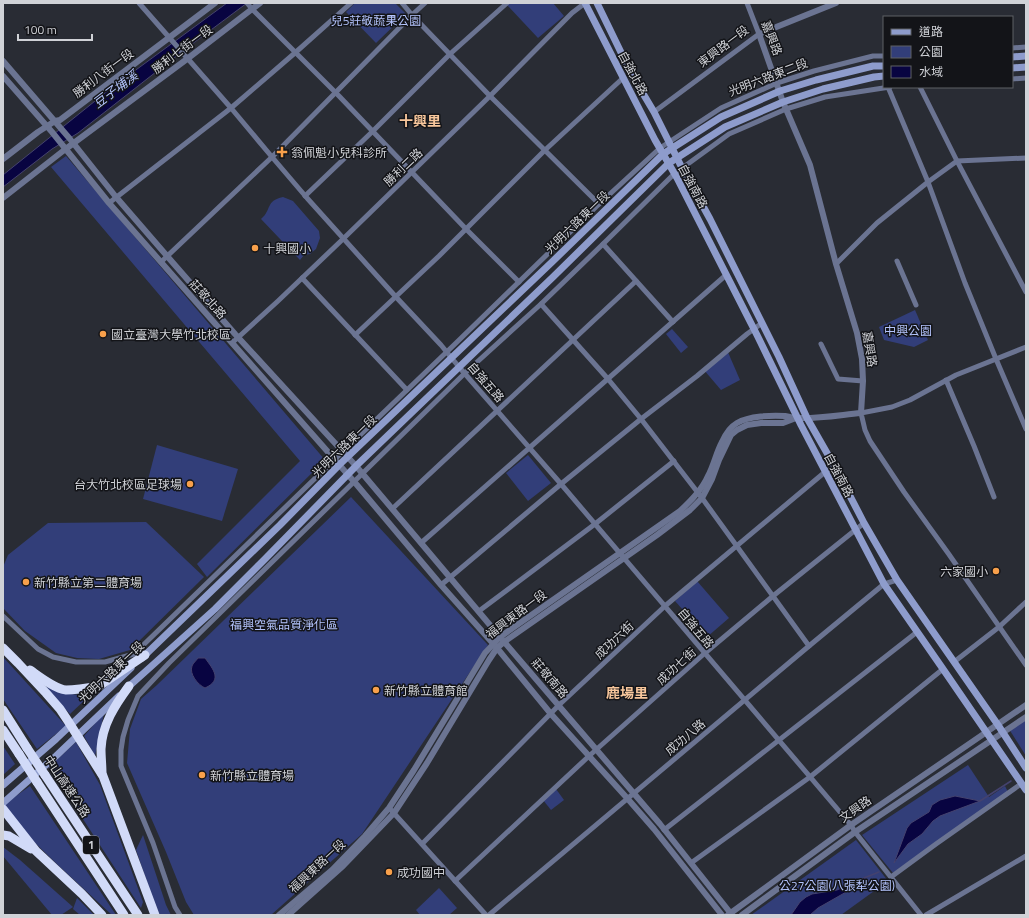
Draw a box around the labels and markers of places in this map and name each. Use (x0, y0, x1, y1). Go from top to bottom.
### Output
place label: 翁佩魁小兒科診所 (291, 143, 387, 162)
marker: 翁佩魁小兒科診所 (276, 146, 288, 158)
place label: 十興國小 (263, 239, 311, 258)
marker: 十興國小 (250, 243, 260, 253)
place label: 國立臺灣大學竹北校區 (111, 325, 231, 344)
marker: 國立臺灣大學竹北校區 (98, 329, 108, 339)
place label: 台大竹北校區足球場 (74, 475, 182, 494)
marker: 台大竹北校區足球場 (185, 479, 195, 489)
place label: 六家國小 (940, 562, 988, 581)
marker: 六家國小 (991, 566, 1001, 576)
place label: 新竹縣立第二體育場 (34, 573, 142, 592)
marker: 新竹縣立第二體育場 (21, 577, 31, 587)
place label: 新竹縣立體育館 (384, 681, 468, 700)
marker: 新竹縣立體育館 (371, 685, 381, 695)
place label: 新竹縣立體育場 (210, 766, 294, 785)
marker: 新竹縣立體育場 (197, 770, 207, 780)
place label: 成功國中 (397, 863, 445, 882)
marker: 成功國中 (384, 867, 394, 877)

